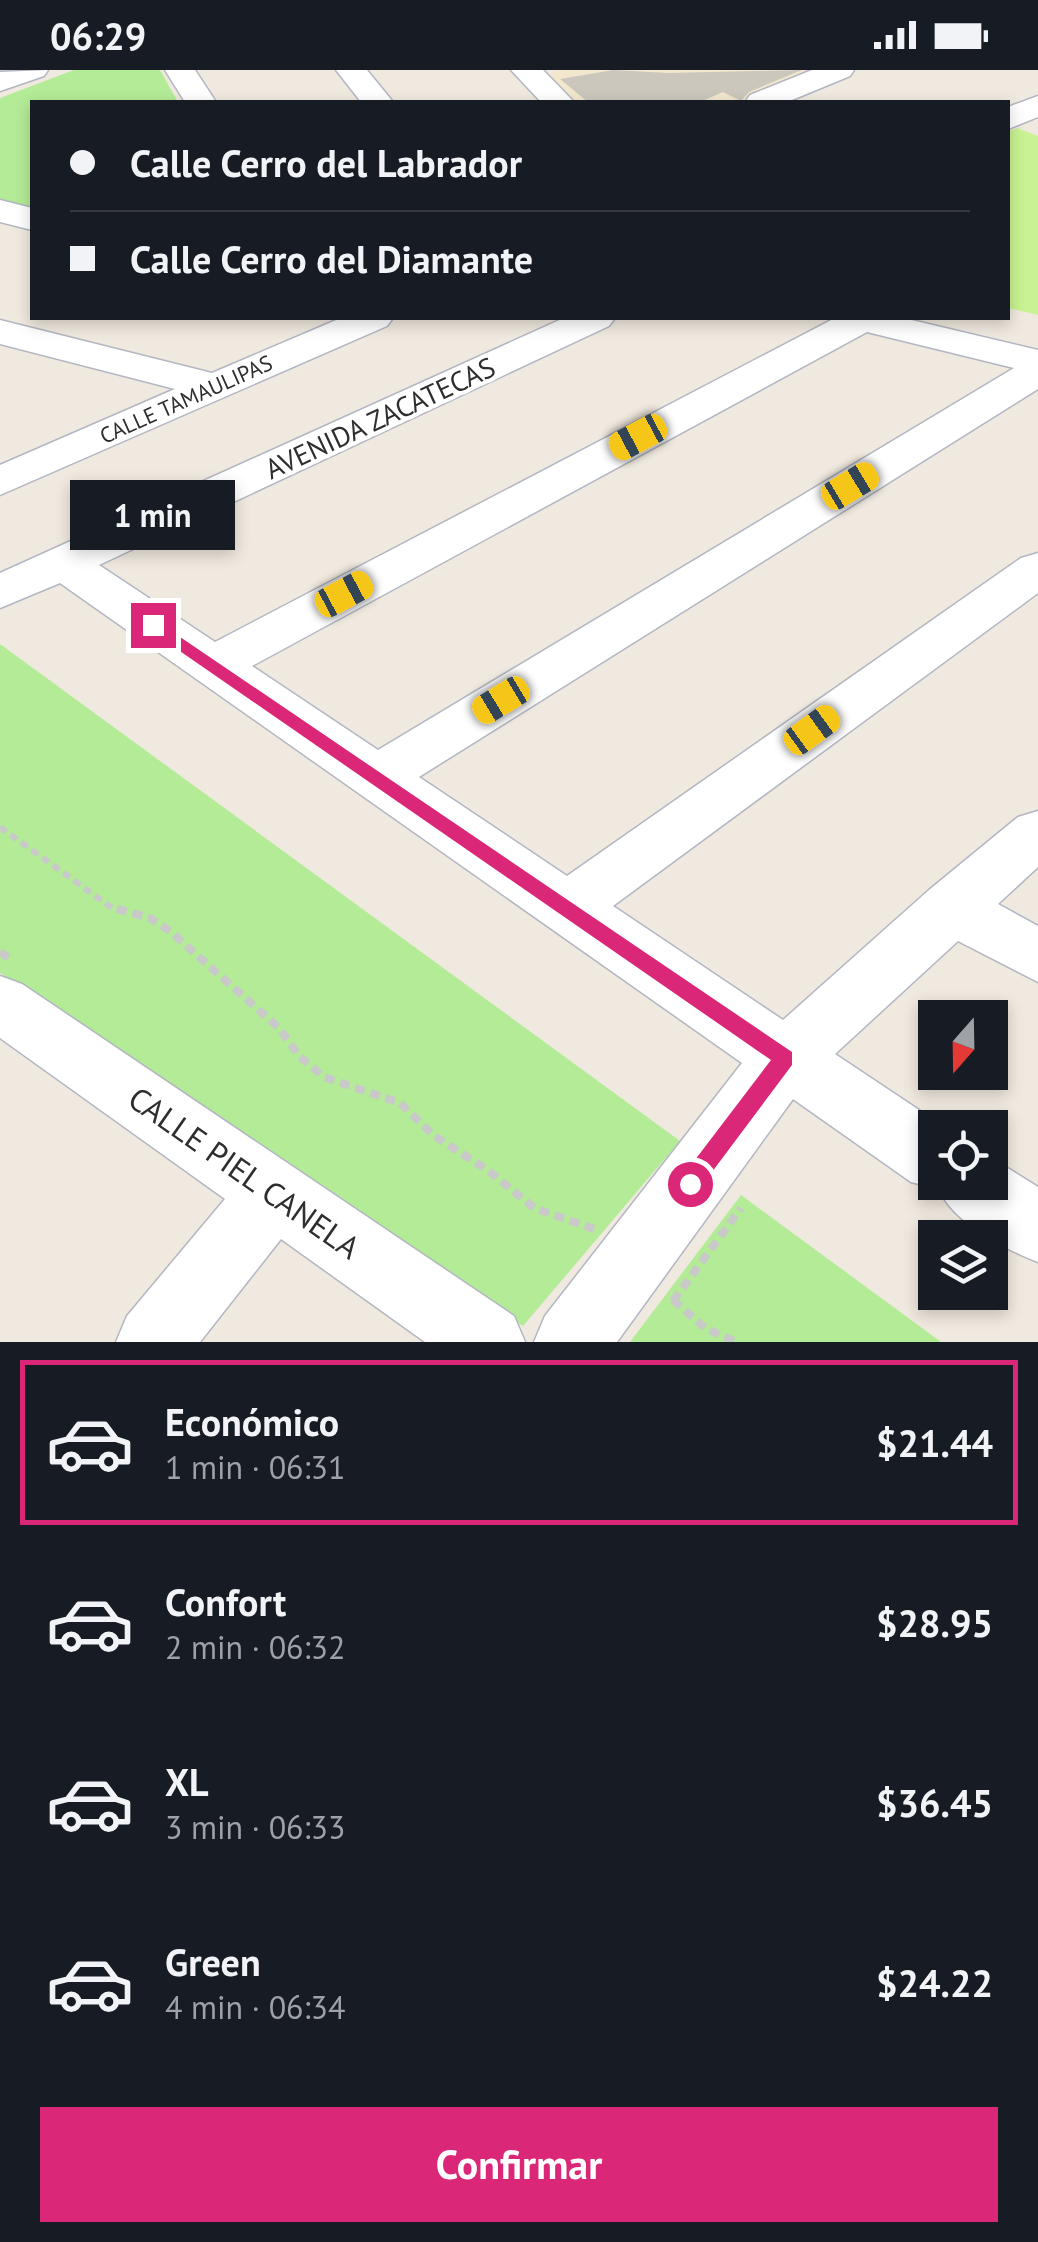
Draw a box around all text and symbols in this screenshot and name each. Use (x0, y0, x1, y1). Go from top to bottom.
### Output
text: 06:29 (50, 11, 146, 60)
text: Calle Cerro del Labrador (130, 138, 522, 187)
text: Calle Cerro del Diamante (130, 234, 533, 283)
street label: CALLE TAMAULIPAS (95, 348, 277, 450)
street label: AVENIDA ZACATECAS (259, 348, 501, 487)
car (604, 410, 672, 464)
car (817, 458, 883, 514)
callout: 1 min (70, 480, 236, 550)
text: 1 min (113, 494, 192, 536)
car (310, 567, 378, 621)
route end (131, 603, 176, 648)
car (468, 672, 534, 728)
car (779, 700, 845, 760)
north arrow (918, 1000, 1008, 1090)
map controls (918, 1000, 1008, 1310)
street label: CALLE PIEL CANELA (121, 1077, 369, 1268)
button: locate (918, 1110, 1008, 1200)
route start (668, 1162, 713, 1207)
button: layers (918, 1220, 1008, 1310)
text: Económico (165, 1397, 339, 1446)
icon: car (45, 1398, 135, 1488)
text: $21.44 (876, 1418, 993, 1467)
text: 1 min · 06:31 (165, 1446, 345, 1488)
text: Confort (165, 1577, 286, 1626)
icon: car (45, 1578, 135, 1668)
text: $28.95 (876, 1598, 993, 1647)
text: 2 min · 06:32 (165, 1626, 345, 1668)
text: XL (165, 1757, 209, 1806)
icon: car (45, 1758, 135, 1848)
text: $36.45 (876, 1778, 993, 1827)
text: 3 min · 06:33 (165, 1806, 345, 1848)
text: Green (165, 1937, 261, 1986)
icon: car (45, 1938, 135, 2028)
text: $24.22 (876, 1958, 993, 2007)
text: 4 min · 06:34 (165, 1986, 345, 2028)
button: Confirmar (40, 2107, 998, 2222)

